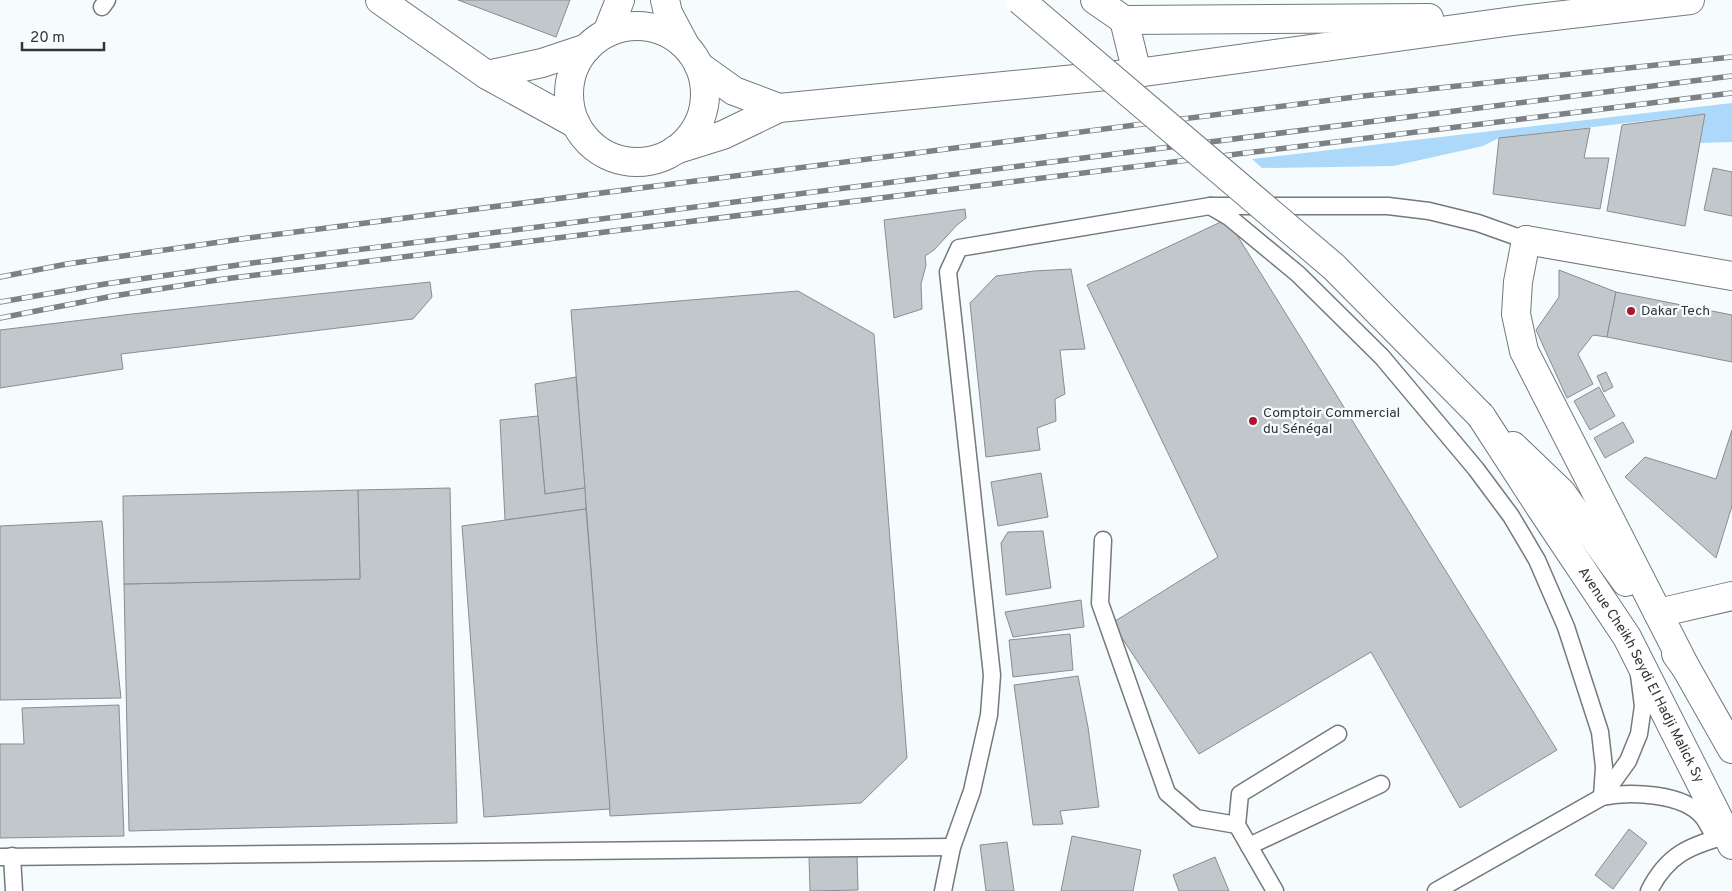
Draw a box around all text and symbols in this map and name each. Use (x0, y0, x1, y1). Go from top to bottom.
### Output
scale bar (22, 20, 105, 52)
text: 20 m (30, 29, 65, 48)
place label: Dakar Tech (1641, 303, 1710, 320)
marker: Dakar Tech (1625, 305, 1637, 317)
place label: Comptoir Commercial du Sénégal (1263, 405, 1400, 438)
marker: Comptoir Commercial du Sénégal (1247, 415, 1259, 427)
street label: Avenue Cheikh Seydi El Hadji Malick Sy (1574, 564, 1708, 786)

